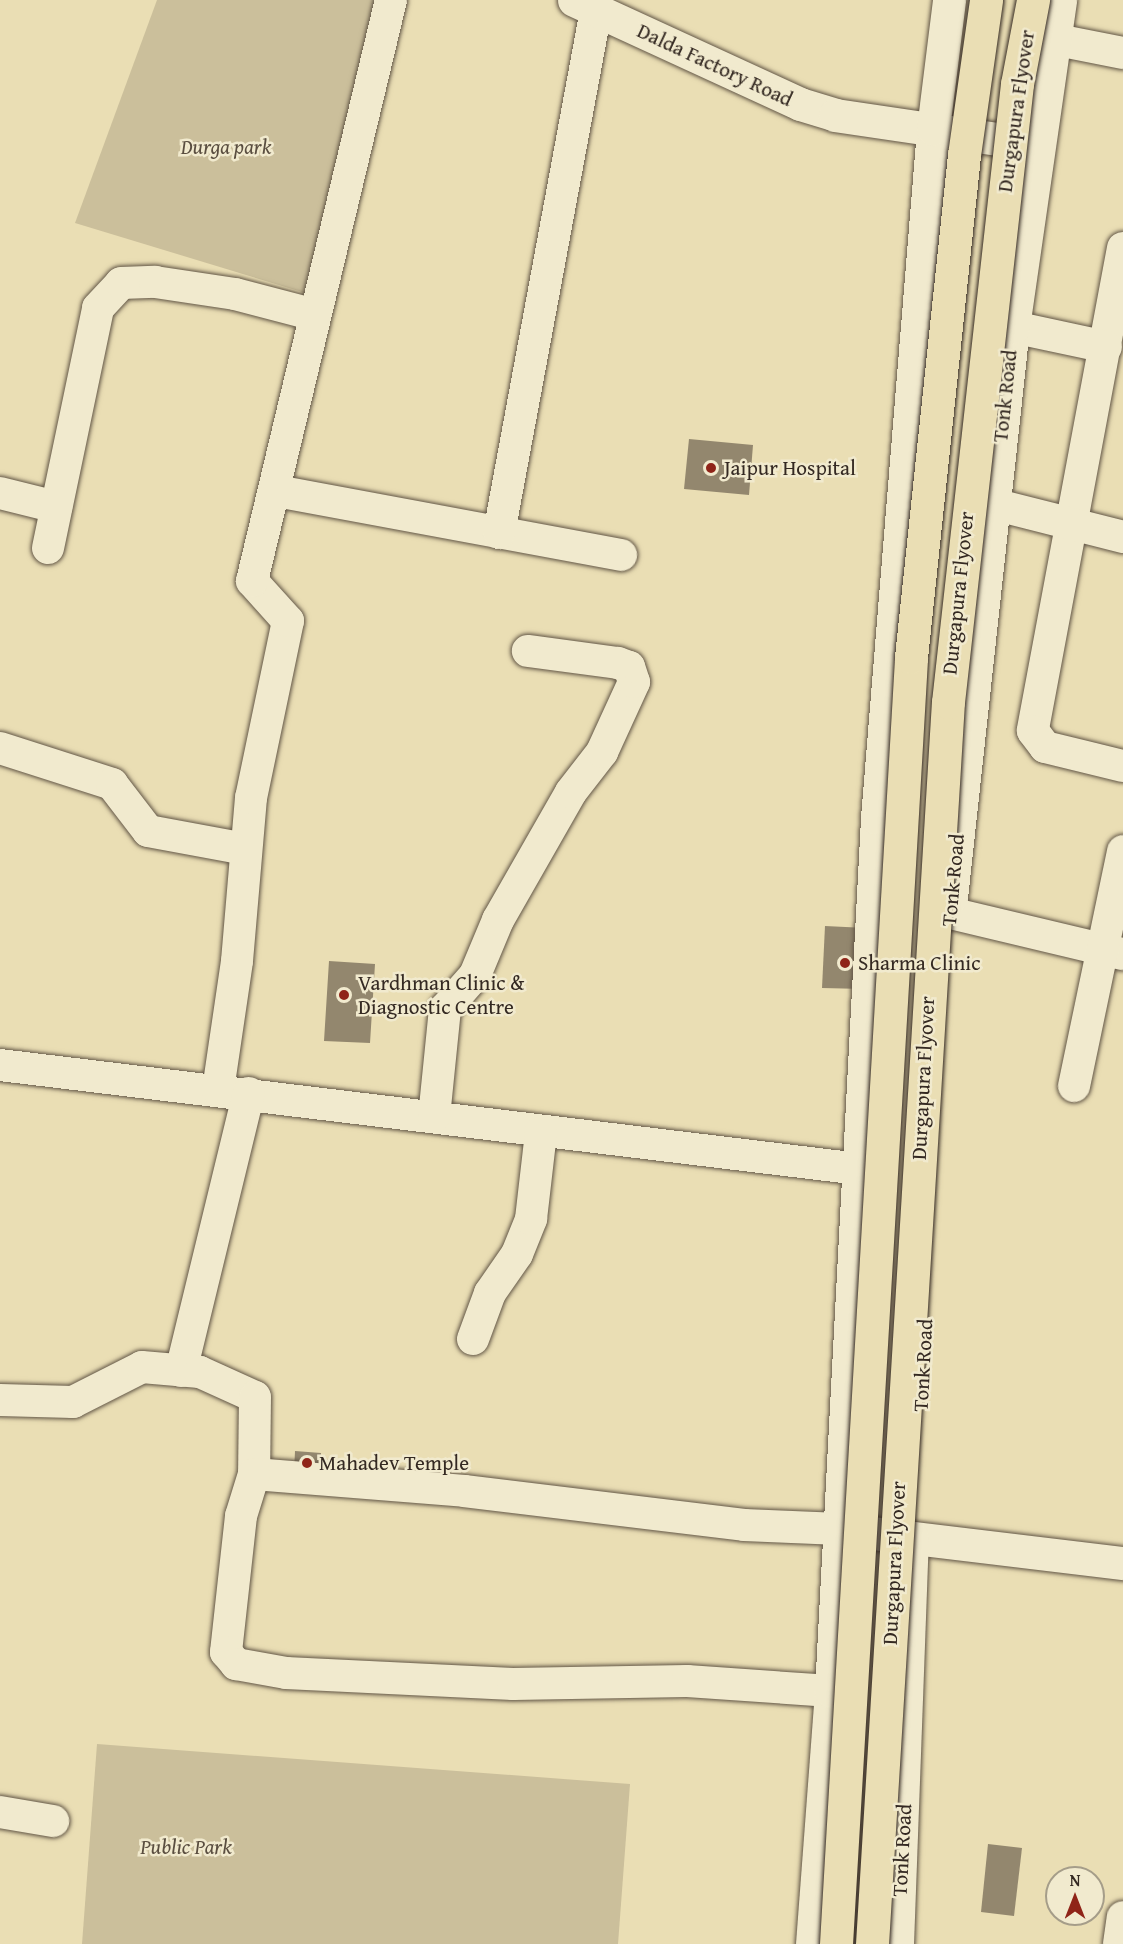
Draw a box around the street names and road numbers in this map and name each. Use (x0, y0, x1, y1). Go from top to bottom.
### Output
street label: Dalda Factory Road (633, 18, 797, 112)
street label: Durgapura Flyover (992, 28, 1040, 194)
street label: Tonk Road (988, 349, 1022, 443)
street label: Durgapura Flyover (937, 510, 979, 676)
street label: Tonk Road (936, 833, 970, 927)
street label: Durgapura Flyover (906, 996, 940, 1160)
street label: Tonk Road (908, 1318, 938, 1412)
street label: Durgapura Flyover (877, 1481, 911, 1645)
street label: Tonk Road (887, 1803, 917, 1897)

